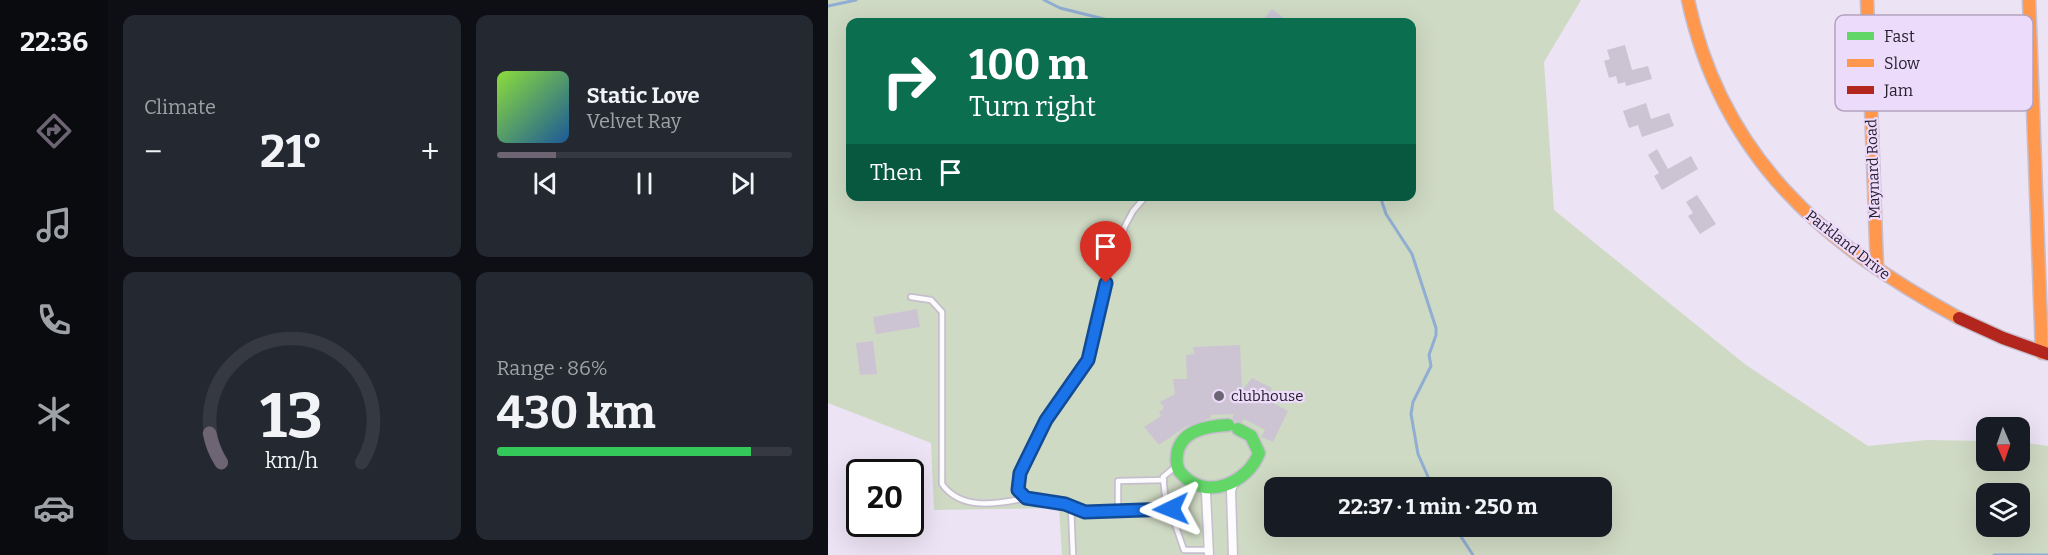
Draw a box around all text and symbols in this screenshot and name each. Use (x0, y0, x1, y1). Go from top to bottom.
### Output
legend (1835, 15, 2033, 111)
text: 22:36 (20, 26, 88, 58)
text: Fast (1884, 27, 1915, 46)
text: 100 m (969, 40, 1088, 90)
icon: right (870, 42, 948, 120)
text: Slow (1884, 54, 1920, 73)
text: Jam (1883, 81, 1913, 100)
text: Static Love (587, 82, 700, 109)
text: Turn right (969, 91, 1096, 123)
text: Climate (144, 95, 216, 119)
text: Velvet Ray (587, 109, 681, 133)
icon: directions (33, 110, 75, 152)
street label: Maynard Road (1862, 119, 1884, 219)
text: 21° (260, 125, 323, 179)
text: − (144, 132, 162, 172)
text: + (421, 132, 440, 172)
icon: arrive (934, 156, 967, 189)
text: Then (870, 159, 922, 186)
icon: previous (529, 167, 562, 200)
icon: pause (628, 167, 661, 200)
icon: next (726, 167, 759, 200)
icon: music (33, 204, 75, 246)
street label: Parkland Drive (1802, 206, 1894, 284)
pin (1080, 221, 1131, 283)
icon: arrive (1089, 230, 1122, 263)
icon: phone (33, 299, 75, 341)
text: Range · 86% (497, 356, 608, 380)
text: 13 (260, 379, 323, 454)
text: 430 km (497, 386, 656, 440)
place label: clubhouse (1231, 387, 1303, 405)
marker: clubhouse (1212, 389, 1226, 403)
icon: climate (33, 393, 75, 435)
north arrow (1976, 417, 2030, 471)
map controls (1976, 417, 2030, 537)
text: km/h (265, 448, 318, 474)
speed limit sign: 20 (846, 459, 924, 537)
position arrow (1139, 477, 1203, 541)
button: layers (1976, 483, 2030, 537)
icon: car (33, 487, 75, 529)
text: 22:37 · 1 min · 250 m (1338, 493, 1538, 520)

